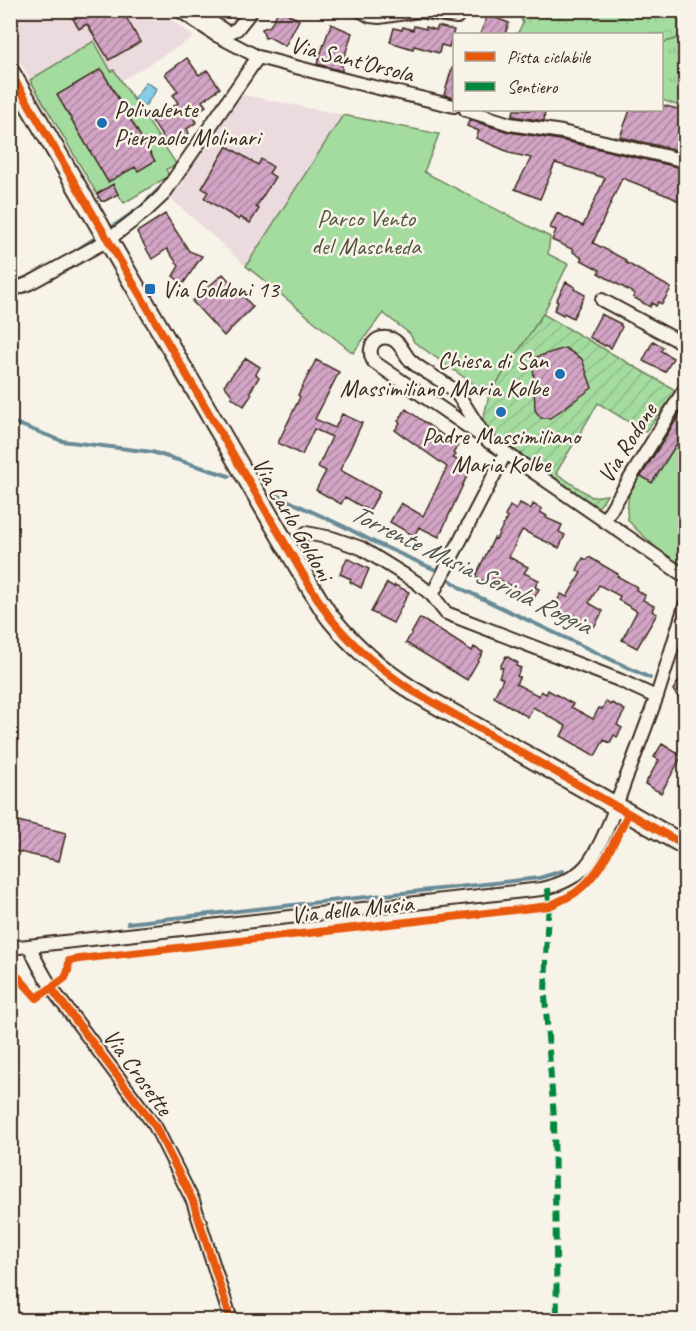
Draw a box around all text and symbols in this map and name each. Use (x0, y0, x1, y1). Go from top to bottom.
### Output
street label: Via Sant'Orsola (287, 29, 418, 89)
legend (453, 33, 663, 111)
text: Pista ciclabile (507, 46, 591, 68)
text: Sentiero (507, 76, 559, 98)
place label: Polivalente Pierpaolo Molinari (114, 94, 263, 152)
marker: Polivalente Pierpaolo Molinari (95, 116, 109, 130)
park label: Parco Vento del Mascheda (311, 203, 422, 261)
place label: Via Goldoni 13 (162, 274, 281, 304)
marker: Via Goldoni 13 (143, 282, 157, 296)
place label: Chiesa di San Massimiliano Maria Kolbe (340, 345, 550, 403)
marker: Chiesa di San Massimiliano Maria Kolbe (553, 367, 567, 381)
street label: Via Rodone (591, 396, 664, 489)
marker: Padre Massimiliano Maria Kolbe (494, 405, 508, 419)
place label: Padre Massimiliano Maria Kolbe (422, 421, 582, 479)
street label: Via Carlo Goldoni (246, 452, 342, 588)
water label: Torrente Musia Seriola Roggia (345, 496, 599, 643)
street label: Via della Musia (289, 888, 416, 930)
street label: Via Crosette (96, 1023, 181, 1123)

